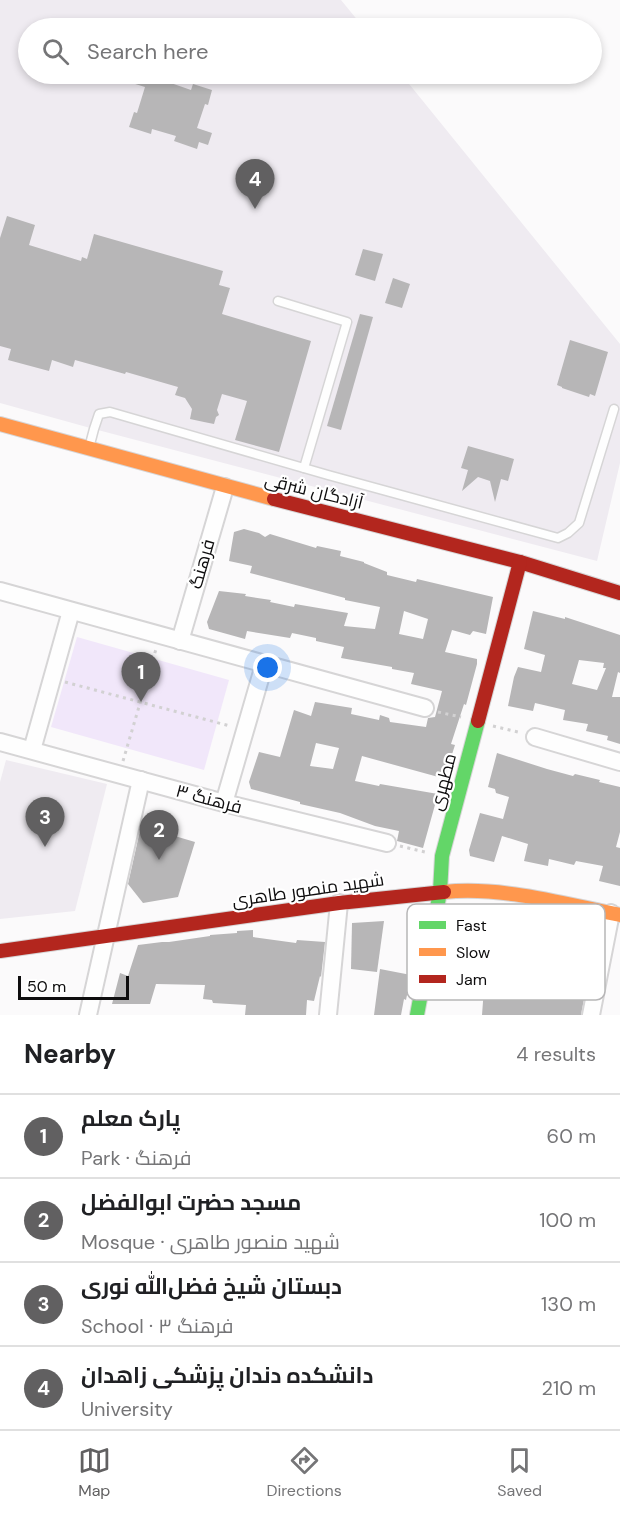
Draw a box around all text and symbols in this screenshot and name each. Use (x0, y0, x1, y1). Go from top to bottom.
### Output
search box (18, 18, 602, 84)
icon: search (39, 35, 72, 68)
text: Search here (87, 37, 208, 66)
pin: 4 (236, 160, 274, 209)
street label: آزادگان شرقی (262, 467, 366, 515)
street label: فرهنگ (183, 536, 221, 592)
pin: 1 (122, 652, 160, 702)
your location (253, 653, 282, 682)
street label: مطهری (424, 751, 462, 813)
street label: فرهنگ ۳ (173, 779, 245, 819)
pin: 3 (26, 798, 64, 847)
pin: 2 (140, 810, 178, 860)
street label: شهید منصور طاهری (230, 867, 386, 913)
legend (407, 904, 605, 1000)
text: Fast (456, 915, 487, 936)
text: Slow (456, 942, 490, 963)
text: Jam (456, 969, 487, 990)
scale bar (18, 973, 129, 1000)
text: 50 m (27, 976, 66, 997)
text: Nearby (24, 1037, 116, 1071)
text: 4 results (516, 1041, 596, 1067)
text: پارک معلم (81, 1104, 180, 1133)
text: 1 (40, 1123, 47, 1149)
text: 60 m (547, 1123, 596, 1149)
text: Park · فرهنگ (81, 1145, 191, 1171)
text: مسجد حضرت ابوالفضل (81, 1188, 301, 1217)
text: 2 (38, 1207, 49, 1233)
text: 100 m (539, 1207, 596, 1233)
text: Mosque · شهید منصور طاهری (81, 1229, 340, 1255)
text: دبستان شیخ فضل‌الله نوری (81, 1272, 342, 1301)
text: 3 (37, 1291, 50, 1317)
text: 130 m (541, 1291, 596, 1317)
text: School · فرهنگ ۳ (81, 1313, 233, 1339)
text: دانشکده دندان پزشکی زاهدان (81, 1361, 373, 1390)
text: 4 (37, 1375, 50, 1401)
text: 210 m (541, 1375, 596, 1401)
text: University (81, 1396, 173, 1422)
tab: Map (78, 1444, 111, 1501)
tab: Directions (266, 1444, 342, 1501)
tab: Saved (497, 1444, 542, 1501)

